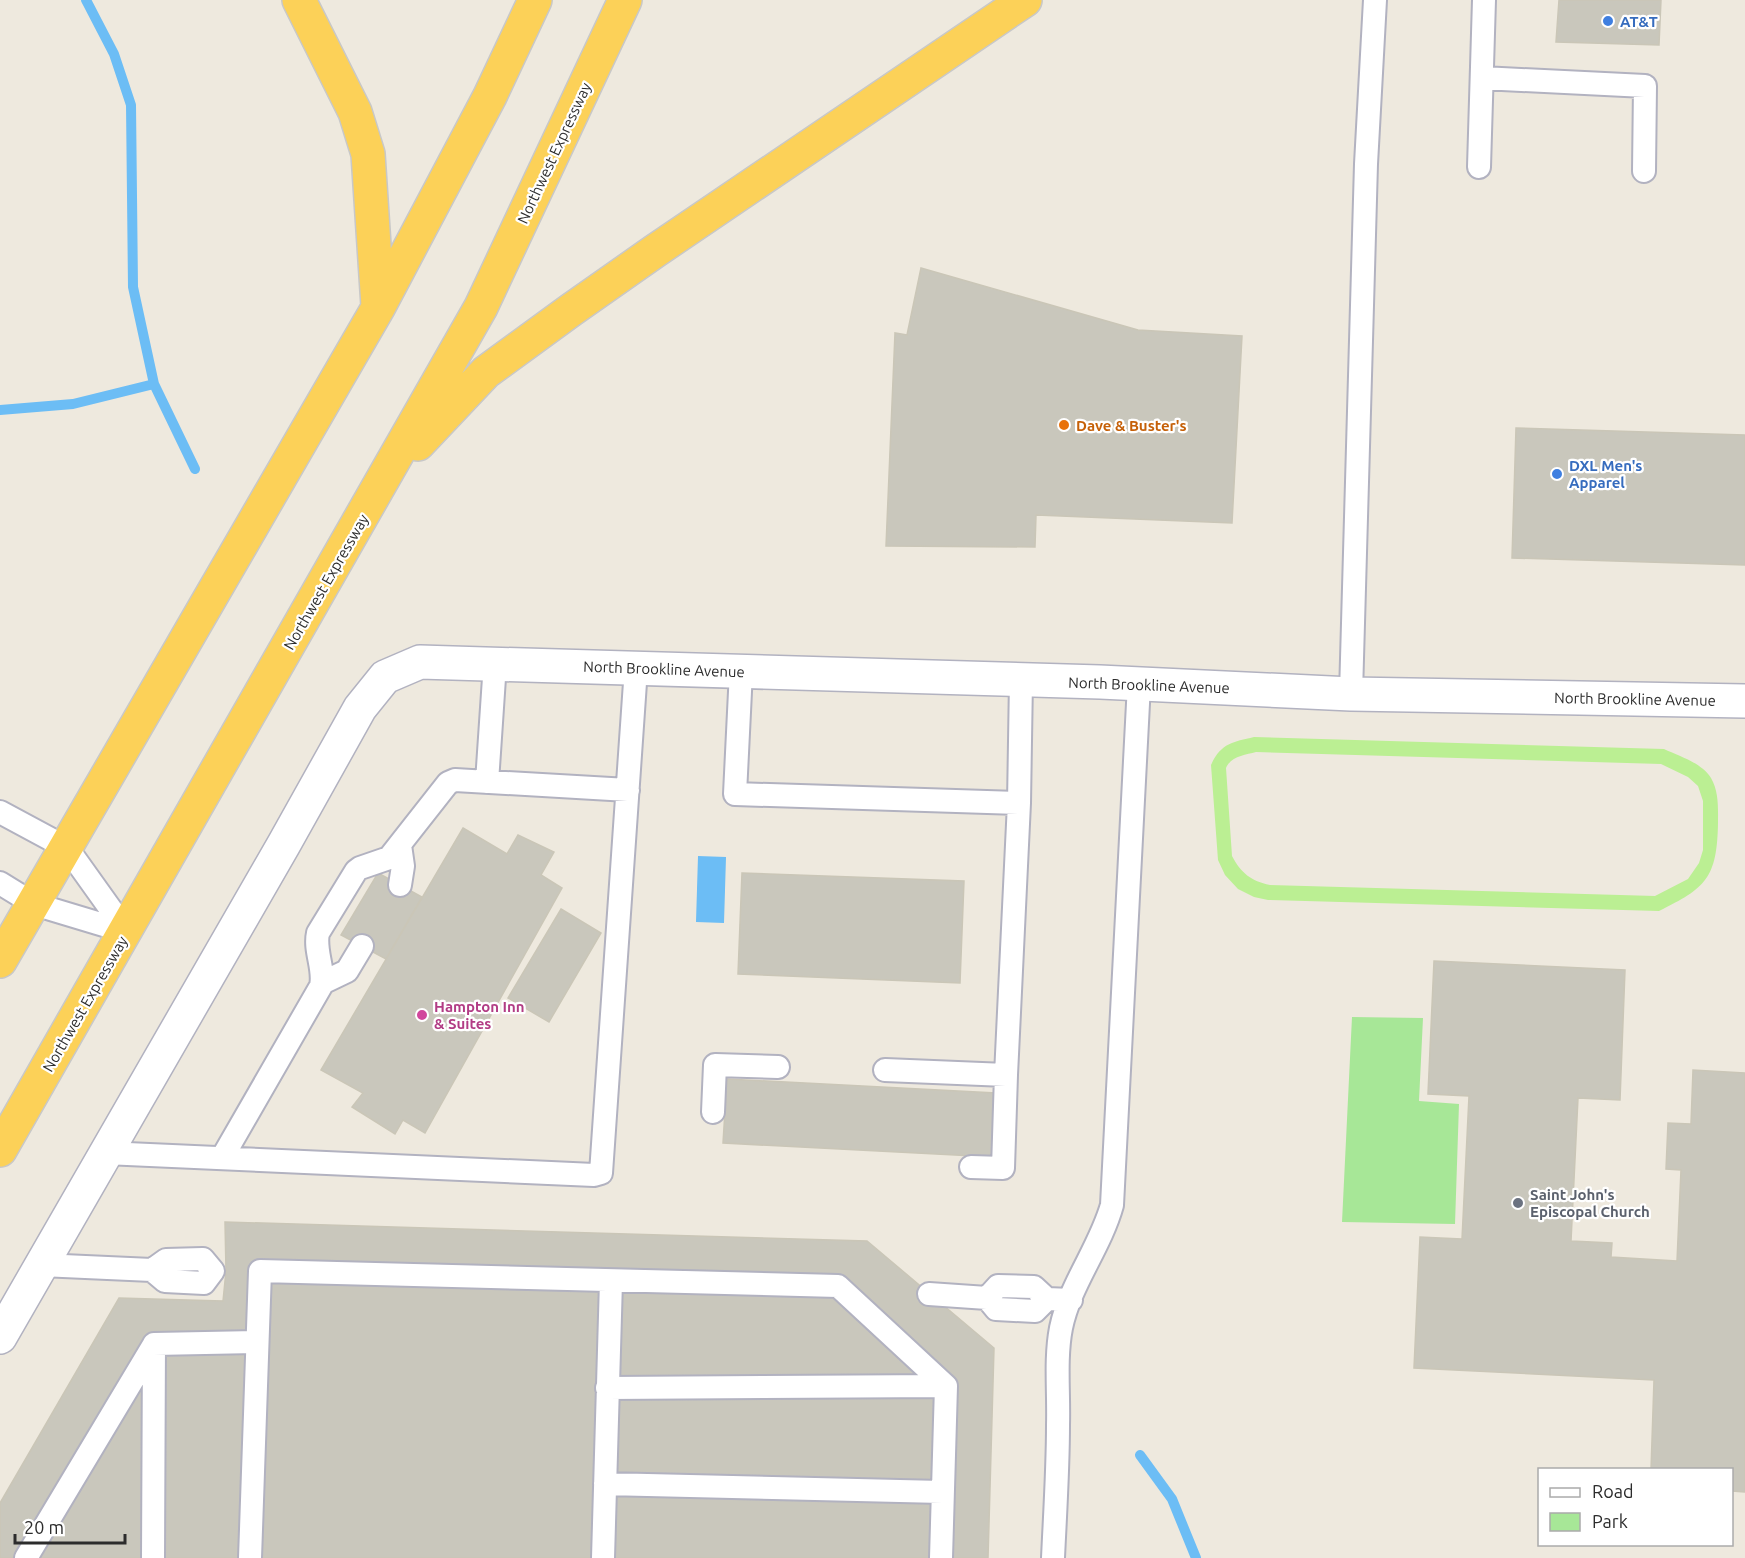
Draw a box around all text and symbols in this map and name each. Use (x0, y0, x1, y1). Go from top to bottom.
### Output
place label: AT&T (1620, 13, 1658, 30)
marker: AT&T (1601, 14, 1615, 28)
street label: Northwest Expressway (514, 80, 594, 226)
place label: Dave & Buster's (1076, 417, 1187, 434)
marker: Dave & Buster's (1057, 418, 1071, 432)
place label: DXL Men's Apparel (1569, 457, 1642, 491)
marker: DXL Men's Apparel (1550, 467, 1564, 481)
street label: Northwest Expressway (280, 511, 372, 653)
street label: North Brookline Avenue (583, 658, 745, 680)
street label: North Brookline Avenue (1068, 674, 1230, 696)
street label: North Brookline Avenue (1554, 689, 1716, 709)
street label: Northwest Expressway (39, 933, 131, 1075)
place label: Hampton Inn & Suites (434, 998, 525, 1032)
marker: Hampton Inn & Suites (415, 1008, 429, 1022)
place label: Saint John's Episcopal Church (1530, 1186, 1650, 1220)
marker: Saint John's Episcopal Church (1511, 1196, 1525, 1210)
legend (1538, 1468, 1733, 1546)
text: Road (1592, 1481, 1634, 1501)
scale bar (15, 1507, 124, 1545)
text: Park (1592, 1511, 1628, 1531)
text: 20 m (24, 1517, 64, 1537)

